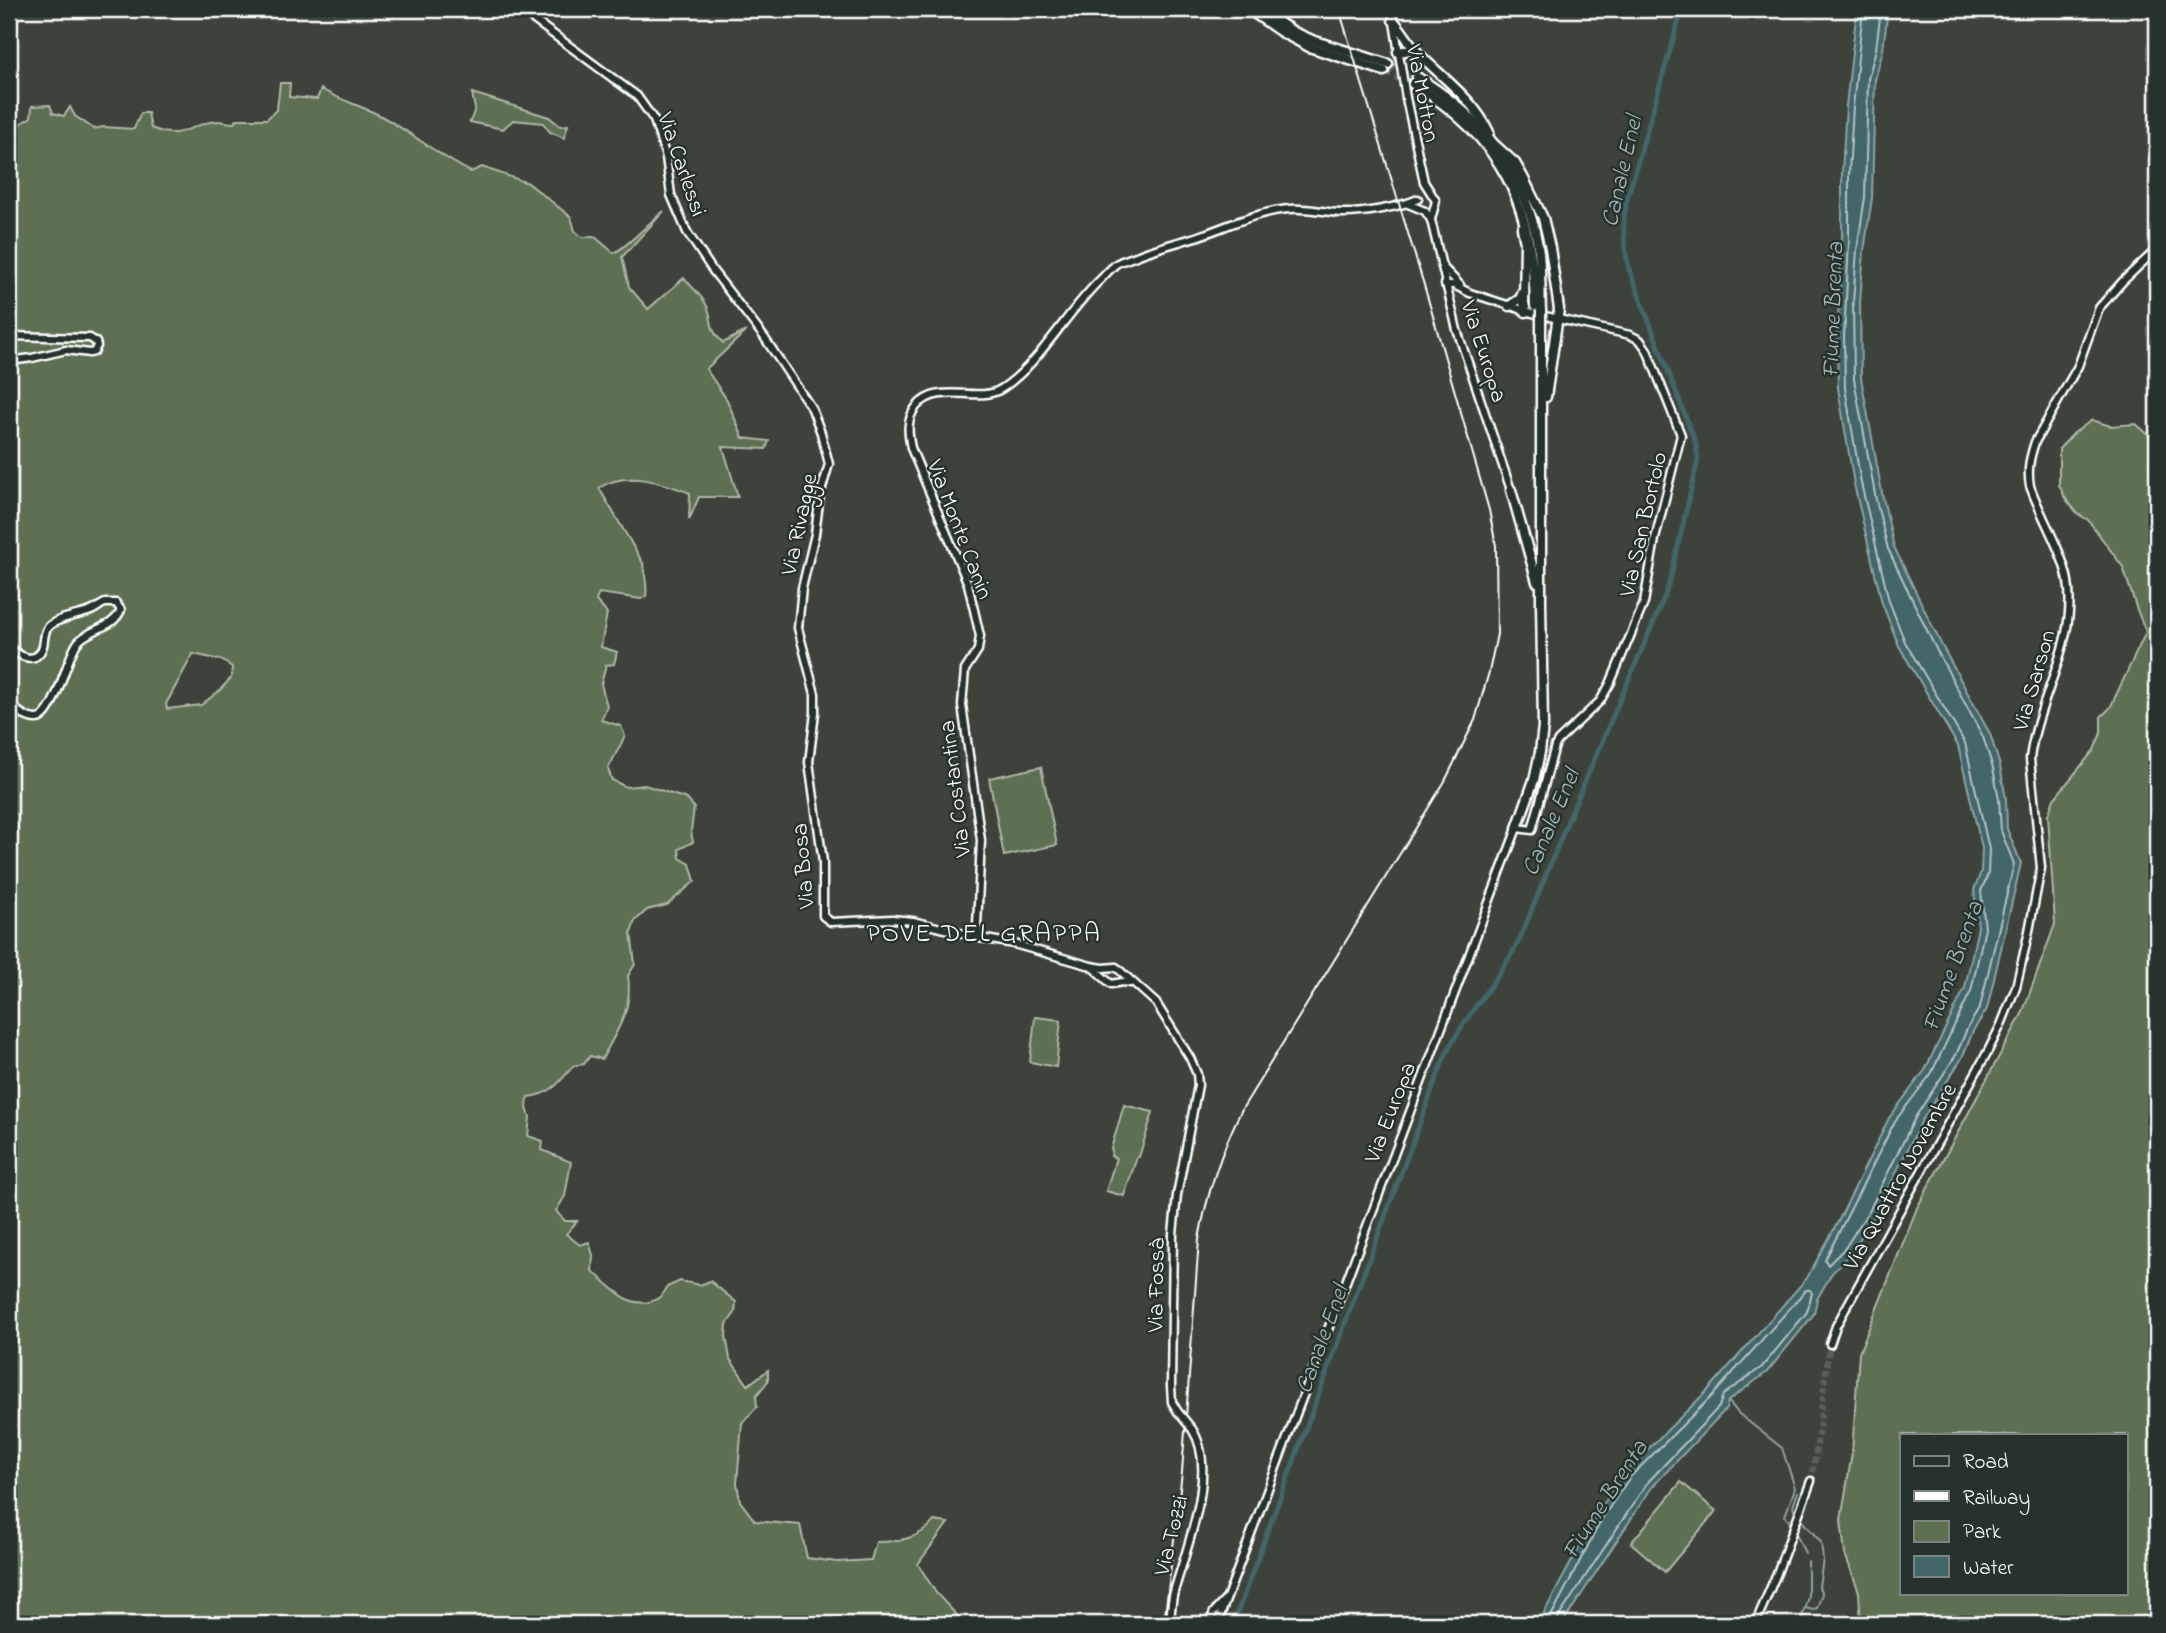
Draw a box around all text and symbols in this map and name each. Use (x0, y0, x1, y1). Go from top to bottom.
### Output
street label: Via Motton (1396, 41, 1447, 145)
street label: Via Carlessi (647, 107, 714, 221)
water label: Canale Enel (1594, 110, 1654, 230)
water label: Fiume Brenta (1815, 240, 1854, 379)
street label: Via Europa (1450, 296, 1515, 407)
street label: Via San Bortolo (1611, 449, 1677, 601)
street label: Via Monte Canin (917, 454, 1000, 605)
street label: Via Rivagge (773, 470, 828, 580)
street label: Via Sarson (2005, 626, 2066, 736)
street label: Via Costantina (932, 718, 981, 860)
water label: Canale Enel (1514, 761, 1592, 882)
street label: Via Bosa (784, 822, 825, 911)
water label: Fiume Brenta (1915, 896, 1994, 1037)
district label: POVE DEL GRAPPA (866, 916, 1102, 954)
street label: Via Europa (1357, 1058, 1426, 1169)
street label: Via Quattro Novembre (1835, 1077, 1967, 1278)
street label: Via Fossà (1140, 1237, 1175, 1333)
water label: Canale Enel (1288, 1278, 1360, 1399)
water label: Fiume Brenta (1554, 1433, 1658, 1567)
legend (1900, 1434, 2128, 1594)
text: Road (1963, 1448, 2009, 1478)
text: Railway (1963, 1484, 2030, 1516)
street label: Via Tozzi (1146, 1492, 1198, 1580)
text: Park (1963, 1518, 2002, 1548)
text: Water (1963, 1554, 2014, 1584)

